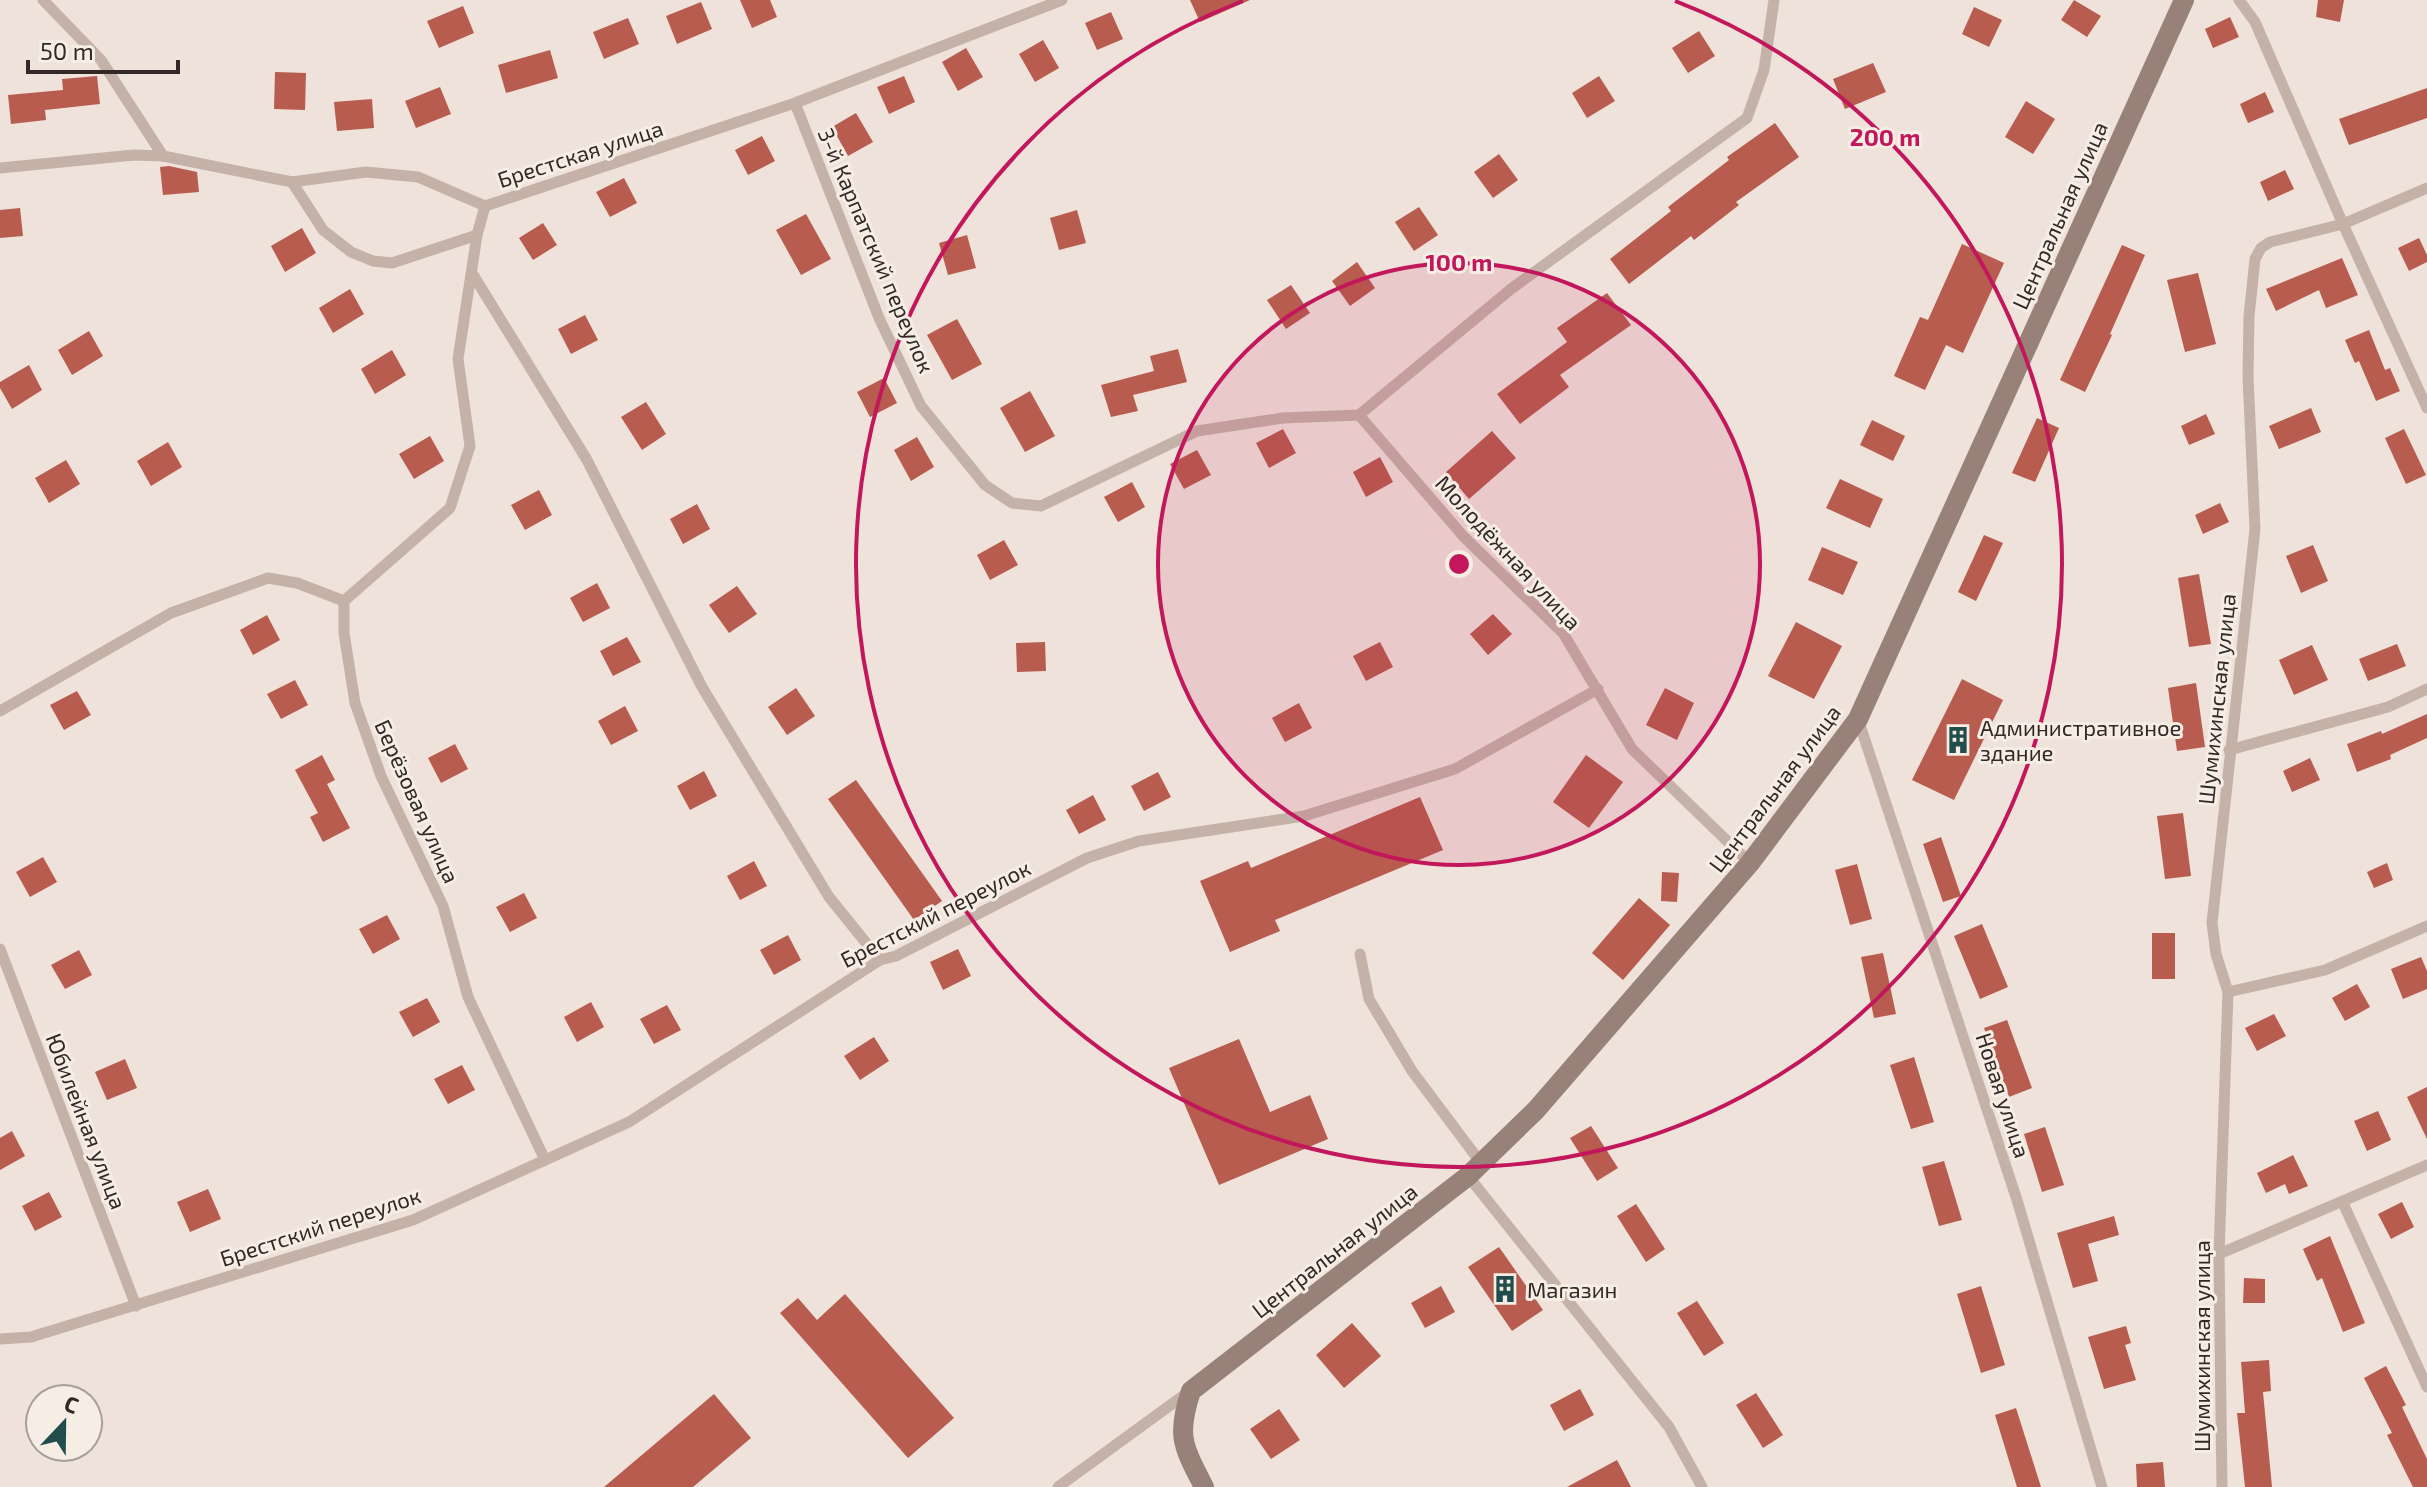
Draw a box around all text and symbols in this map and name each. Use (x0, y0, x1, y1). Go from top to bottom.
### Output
scale bar (28, 24, 178, 74)
text: 50 m (40, 36, 94, 65)
street label: Брестская улица (494, 114, 666, 193)
street label: Центральная улица (2006, 117, 2113, 313)
text: 200 m (1850, 122, 1920, 151)
street label: 3-й Карпатский переулок (813, 124, 941, 377)
text: 100 m (1426, 247, 1492, 276)
street label: Молодёжная улица (1430, 469, 1587, 635)
centre of rings (1445, 550, 1473, 578)
street label: Шумихинская улица (2192, 592, 2241, 806)
street label: Центральная улица (1703, 699, 1846, 877)
place label: Административное здание (1980, 714, 2181, 765)
street label: Берёзовая улица (369, 715, 466, 887)
building icon: Административное здание (1943, 725, 1973, 755)
street label: Брестский переулок (836, 854, 1035, 973)
street label: Юбилейная улица (41, 1029, 133, 1213)
street label: Новая улица (1971, 1029, 2036, 1161)
street label: Центральная улица (1246, 1177, 1422, 1323)
street label: Брестский переулок (216, 1181, 424, 1272)
street label: Шумихинская улица (2188, 1240, 2215, 1452)
building icon: Магазин (1490, 1274, 1520, 1304)
place label: Магазин (1527, 1276, 1617, 1302)
north arrow (24, 1383, 104, 1463)
text: С (61, 1389, 83, 1418)

